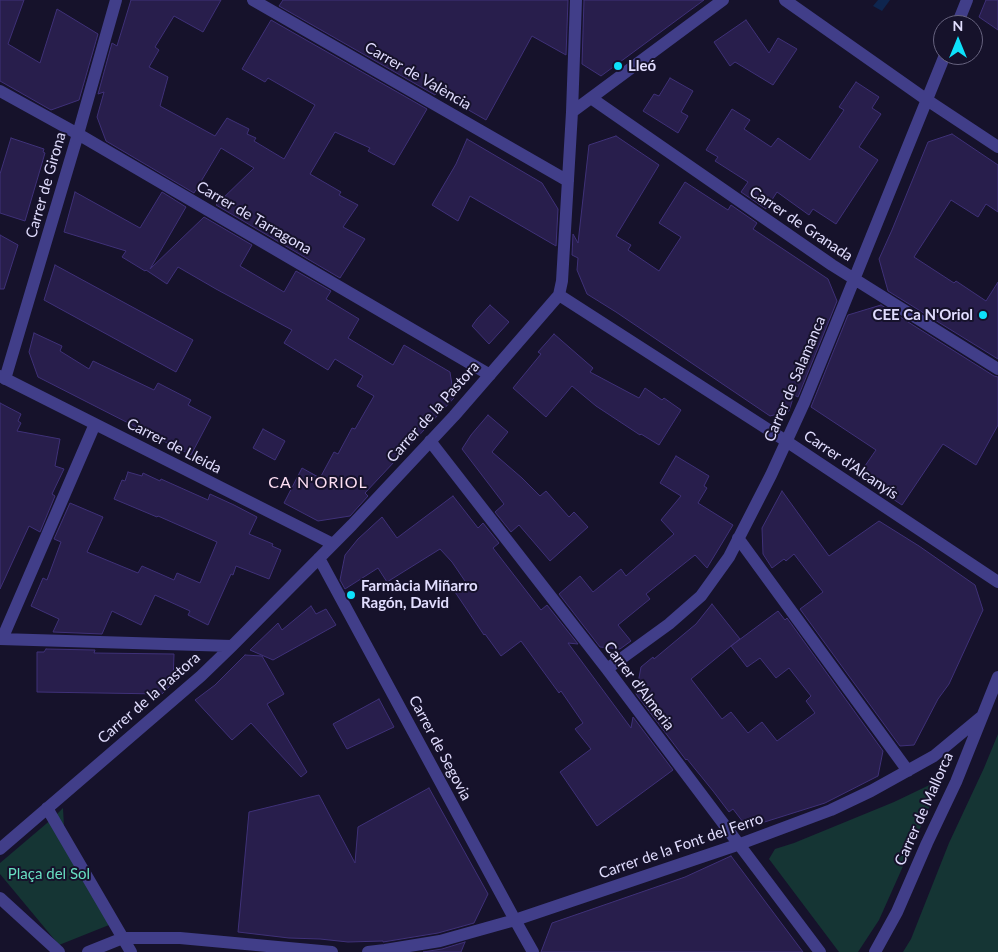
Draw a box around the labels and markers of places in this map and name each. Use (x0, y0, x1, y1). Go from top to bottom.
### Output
place label: Lleó (628, 57, 656, 75)
marker: Lleó (612, 60, 624, 72)
place label: CEE Ca N'Oriol (873, 306, 973, 324)
marker: CEE Ca N'Oriol (977, 309, 989, 321)
place label: Farmàcia Miñarro Ragón, David (361, 577, 478, 612)
marker: Farmàcia Miñarro Ragón, David (345, 589, 357, 601)

